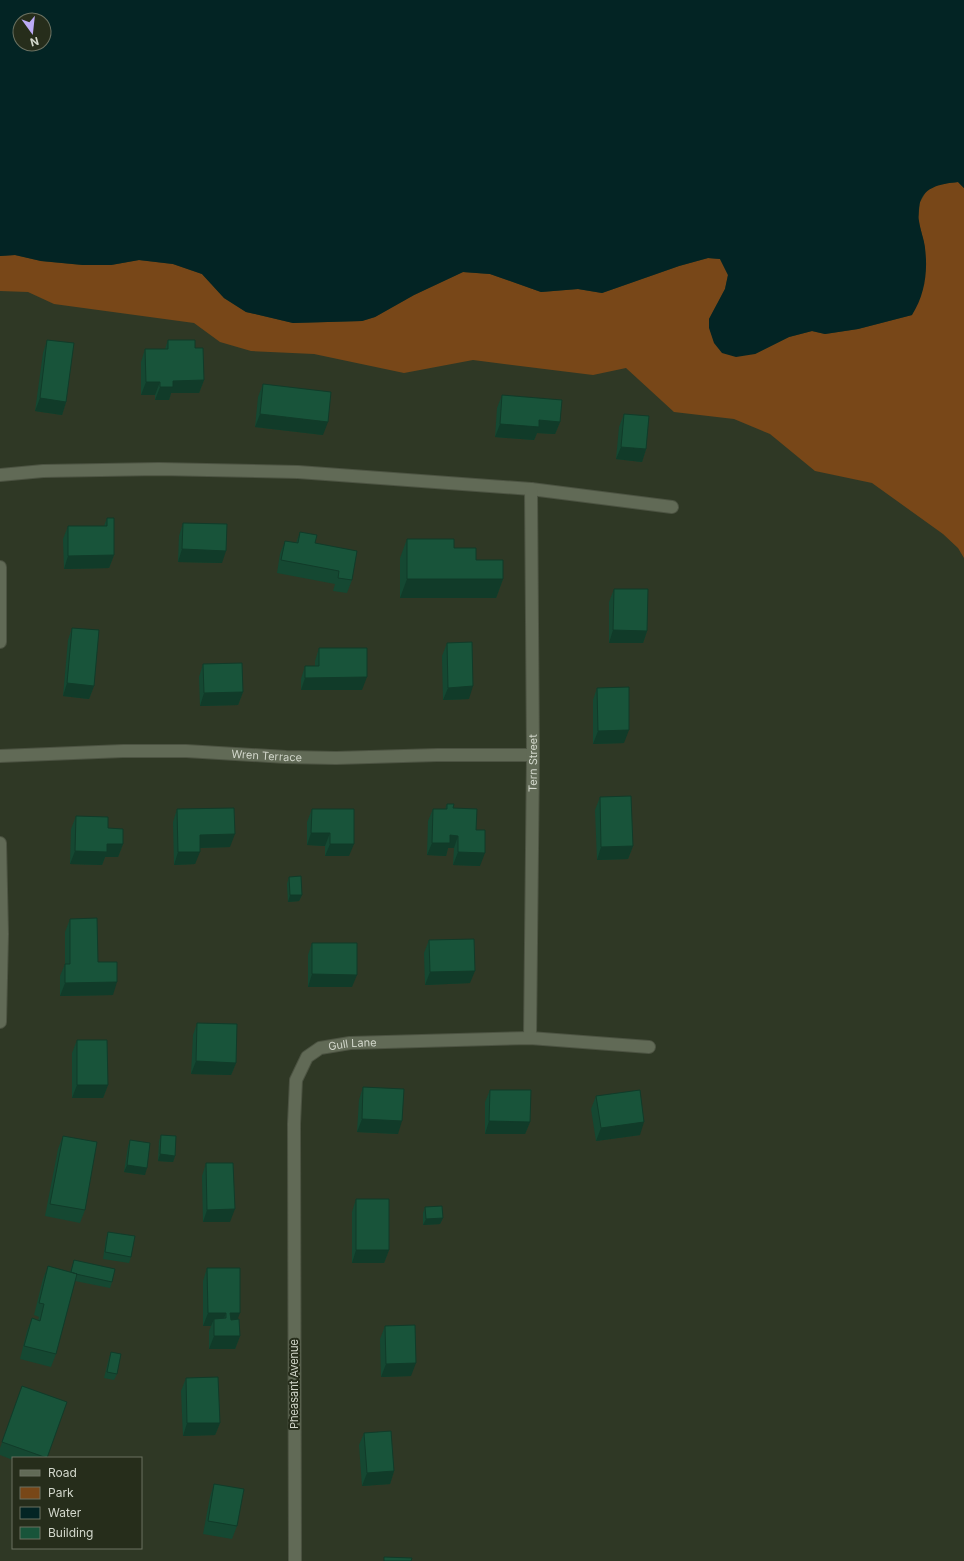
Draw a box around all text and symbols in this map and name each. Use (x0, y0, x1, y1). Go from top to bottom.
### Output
north arrow (12, 12, 52, 52)
text: N (29, 34, 40, 50)
street label: Tern Street (526, 734, 540, 792)
street label: Wren Terrace (231, 747, 302, 764)
street label: Gull Lane (327, 1035, 377, 1054)
street label: Pheasant Avenue (287, 1339, 301, 1429)
legend (12, 1457, 142, 1549)
text: Road (48, 1465, 77, 1480)
text: Park (48, 1485, 74, 1500)
text: Water (48, 1505, 82, 1520)
text: Building (48, 1525, 93, 1540)

